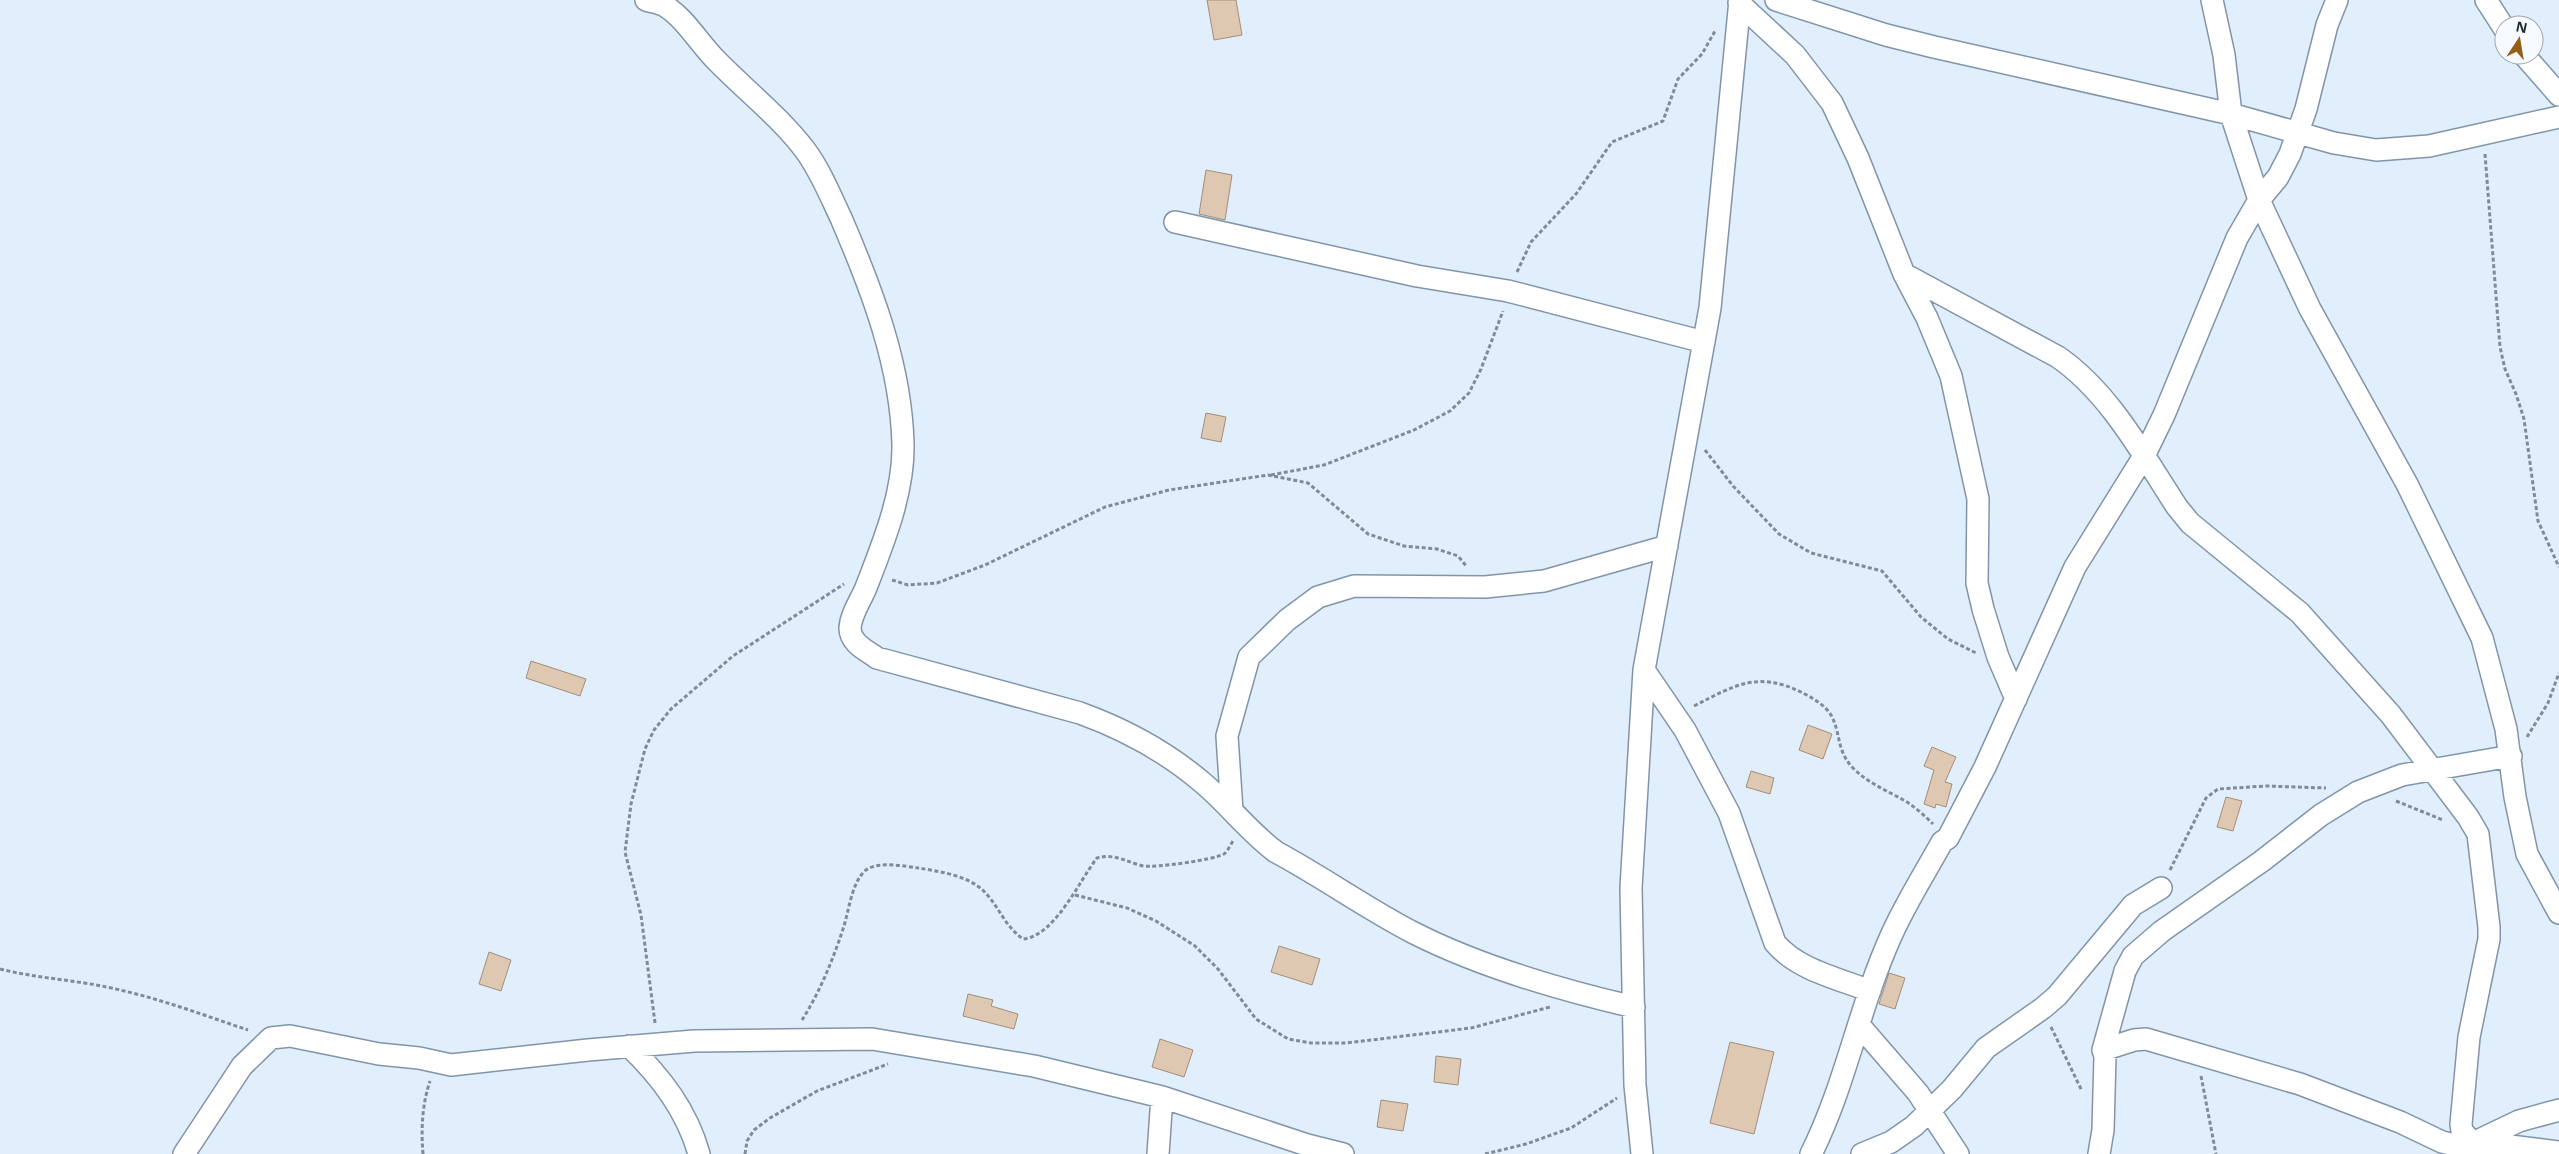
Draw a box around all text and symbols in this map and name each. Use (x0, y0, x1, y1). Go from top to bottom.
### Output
north arrow (2494, 15, 2544, 65)
text: N (2514, 16, 2529, 37)

